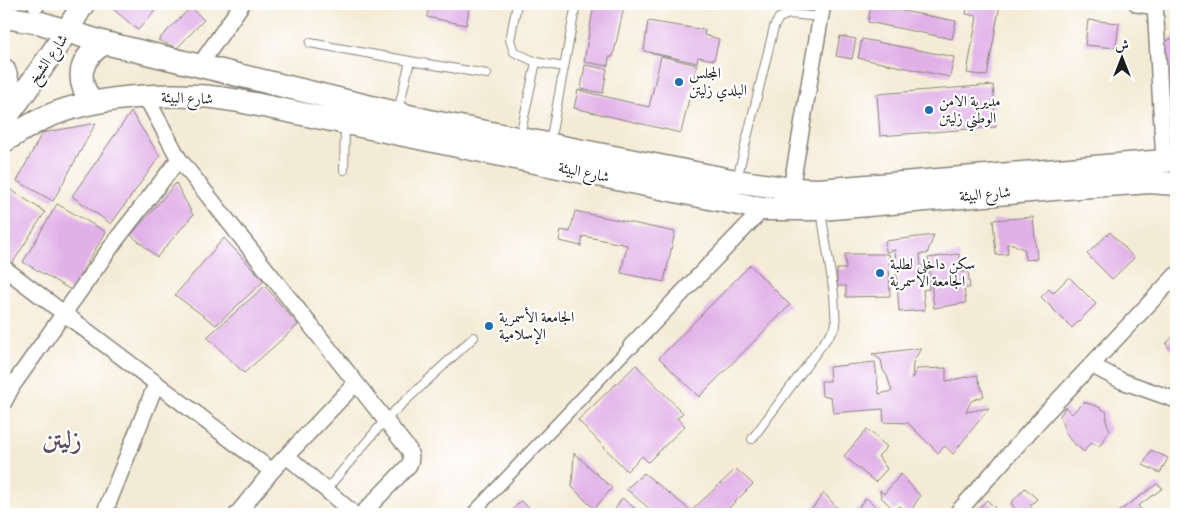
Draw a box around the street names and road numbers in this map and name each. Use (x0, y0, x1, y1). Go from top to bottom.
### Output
street label: شارع الشيخ (24, 31, 76, 90)
street label: شارع البيئة (161, 88, 213, 112)
street label: شارع البيئة (556, 158, 611, 190)
street label: شارع البيئة (958, 183, 1012, 209)

